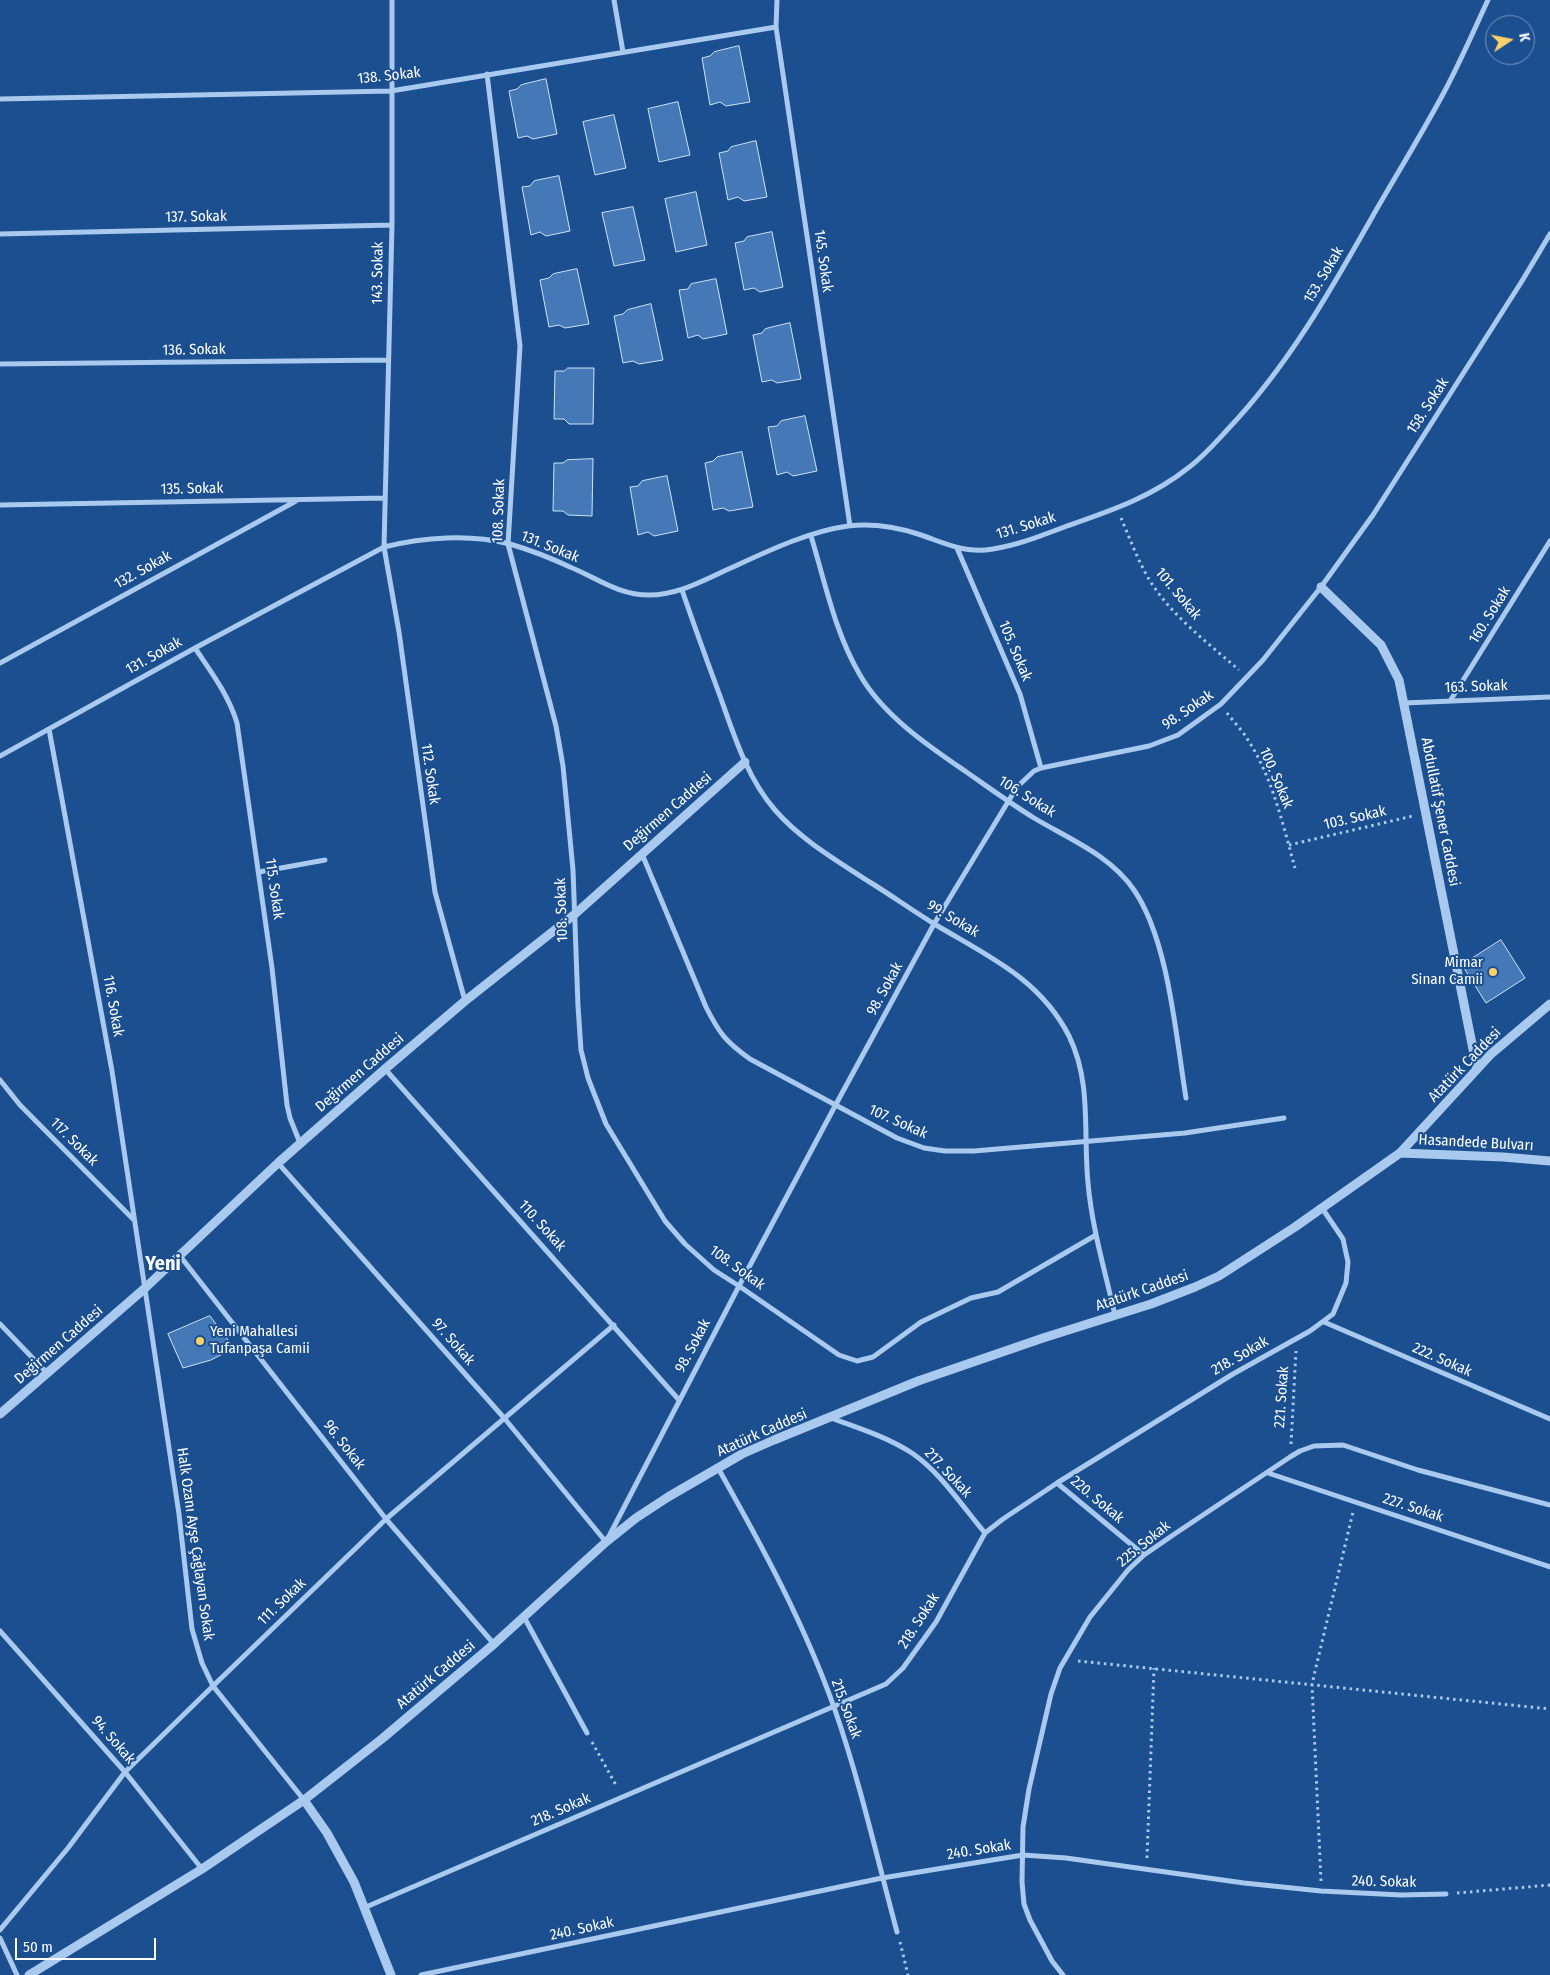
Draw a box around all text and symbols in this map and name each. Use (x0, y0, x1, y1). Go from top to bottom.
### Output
north arrow (1485, 15, 1535, 65)
text: K (1515, 32, 1533, 43)
street label: 138. Sokak (357, 64, 421, 88)
street label: 137. Sokak (165, 207, 227, 227)
street label: 145. Sokak (810, 229, 836, 293)
street label: 143. Sokak (368, 241, 388, 305)
street label: 153. Sokak (1300, 244, 1348, 306)
street label: 136. Sokak (162, 340, 226, 360)
street label: 158. Sokak (1403, 375, 1453, 437)
street label: 135. Sokak (161, 479, 223, 499)
street label: 108. Sokak (489, 479, 509, 543)
street label: 131. Sokak (994, 508, 1058, 544)
street label: 131. Sokak (518, 527, 582, 567)
street label: 132. Sokak (111, 547, 175, 593)
street label: 101. Sokak (1151, 564, 1205, 624)
street label: 160. Sokak (1465, 583, 1515, 647)
street label: 105. Sokak (994, 618, 1036, 684)
street label: 131. Sokak (123, 633, 185, 679)
street label: 163. Sokak (1444, 677, 1508, 697)
street label: 98. Sokak (1159, 686, 1217, 734)
street label: Abdullatif Şener Caddesi (1417, 736, 1463, 888)
street label: 112. Sokak (417, 742, 443, 806)
street label: 100. Sokak (1255, 745, 1297, 811)
street label: Değirmen Caddesi (620, 769, 716, 855)
street label: 106. Sokak (995, 772, 1059, 822)
street label: 103. Sokak (1322, 802, 1388, 834)
street label: 115. Sokak (261, 857, 287, 921)
street label: 108. Sokak (552, 878, 572, 942)
street label: 99. Sokak (924, 896, 982, 942)
place label: Mimar Sinan Camii (1411, 954, 1483, 989)
street label: 98. Sokak (863, 959, 907, 1019)
marker: Mimar Sinan Camii (1487, 966, 1499, 978)
street label: 116. Sokak (99, 974, 127, 1038)
street label: Atatürk Caddesi (1425, 1024, 1505, 1106)
street label: Değirmen Caddesi (312, 1030, 408, 1116)
street label: 107. Sokak (866, 1101, 930, 1143)
street label: 117. Sokak (46, 1114, 102, 1170)
street label: Hasandede Bulvarı (1418, 1131, 1534, 1155)
street label: 110. Sokak (514, 1197, 570, 1255)
street label: 108. Sokak (706, 1242, 768, 1294)
district label: Yeni (145, 1252, 181, 1276)
street label: Atatürk Caddesi (1093, 1267, 1191, 1315)
street label: Değirmen Caddesi (11, 1302, 107, 1388)
street label: 97. Sokak (428, 1315, 478, 1369)
street label: 98. Sokak (671, 1316, 715, 1376)
place label: Yeni Mahallesi Tufanpaşa Camii (210, 1323, 310, 1358)
street label: 218. Sokak (1208, 1333, 1272, 1379)
marker: Yeni Mahallesi Tufanpaşa Camii (194, 1335, 206, 1347)
street label: 222. Sokak (1410, 1339, 1474, 1381)
street label: 221. Sokak (1271, 1366, 1293, 1428)
street label: Atatürk Caddesi (714, 1405, 810, 1461)
street label: 96. Sokak (319, 1417, 369, 1473)
street label: 217. Sokak (920, 1444, 976, 1502)
street label: Halk Ozanı Ayşe Çağlayan Sokak (173, 1446, 217, 1642)
street label: 220. Sokak (1067, 1472, 1127, 1528)
street label: 227. Sokak (1381, 1490, 1445, 1526)
street label: 225. Sokak (1114, 1517, 1174, 1571)
street label: 111. Sokak (254, 1575, 310, 1629)
street label: 218. Sokak (894, 1590, 944, 1652)
street label: Atatürk Caddesi (393, 1637, 479, 1713)
street label: 215. Sokak (827, 1677, 865, 1741)
street label: 94. Sokak (87, 1712, 139, 1768)
street label: 218. Sokak (529, 1789, 593, 1831)
street label: 240. Sokak (946, 1836, 1012, 1864)
street label: 240. Sokak (1352, 1872, 1416, 1892)
street label: 240. Sokak (549, 1913, 615, 1945)
scale bar (18, 1928, 159, 1960)
text: 50 m (23, 1938, 53, 1956)

